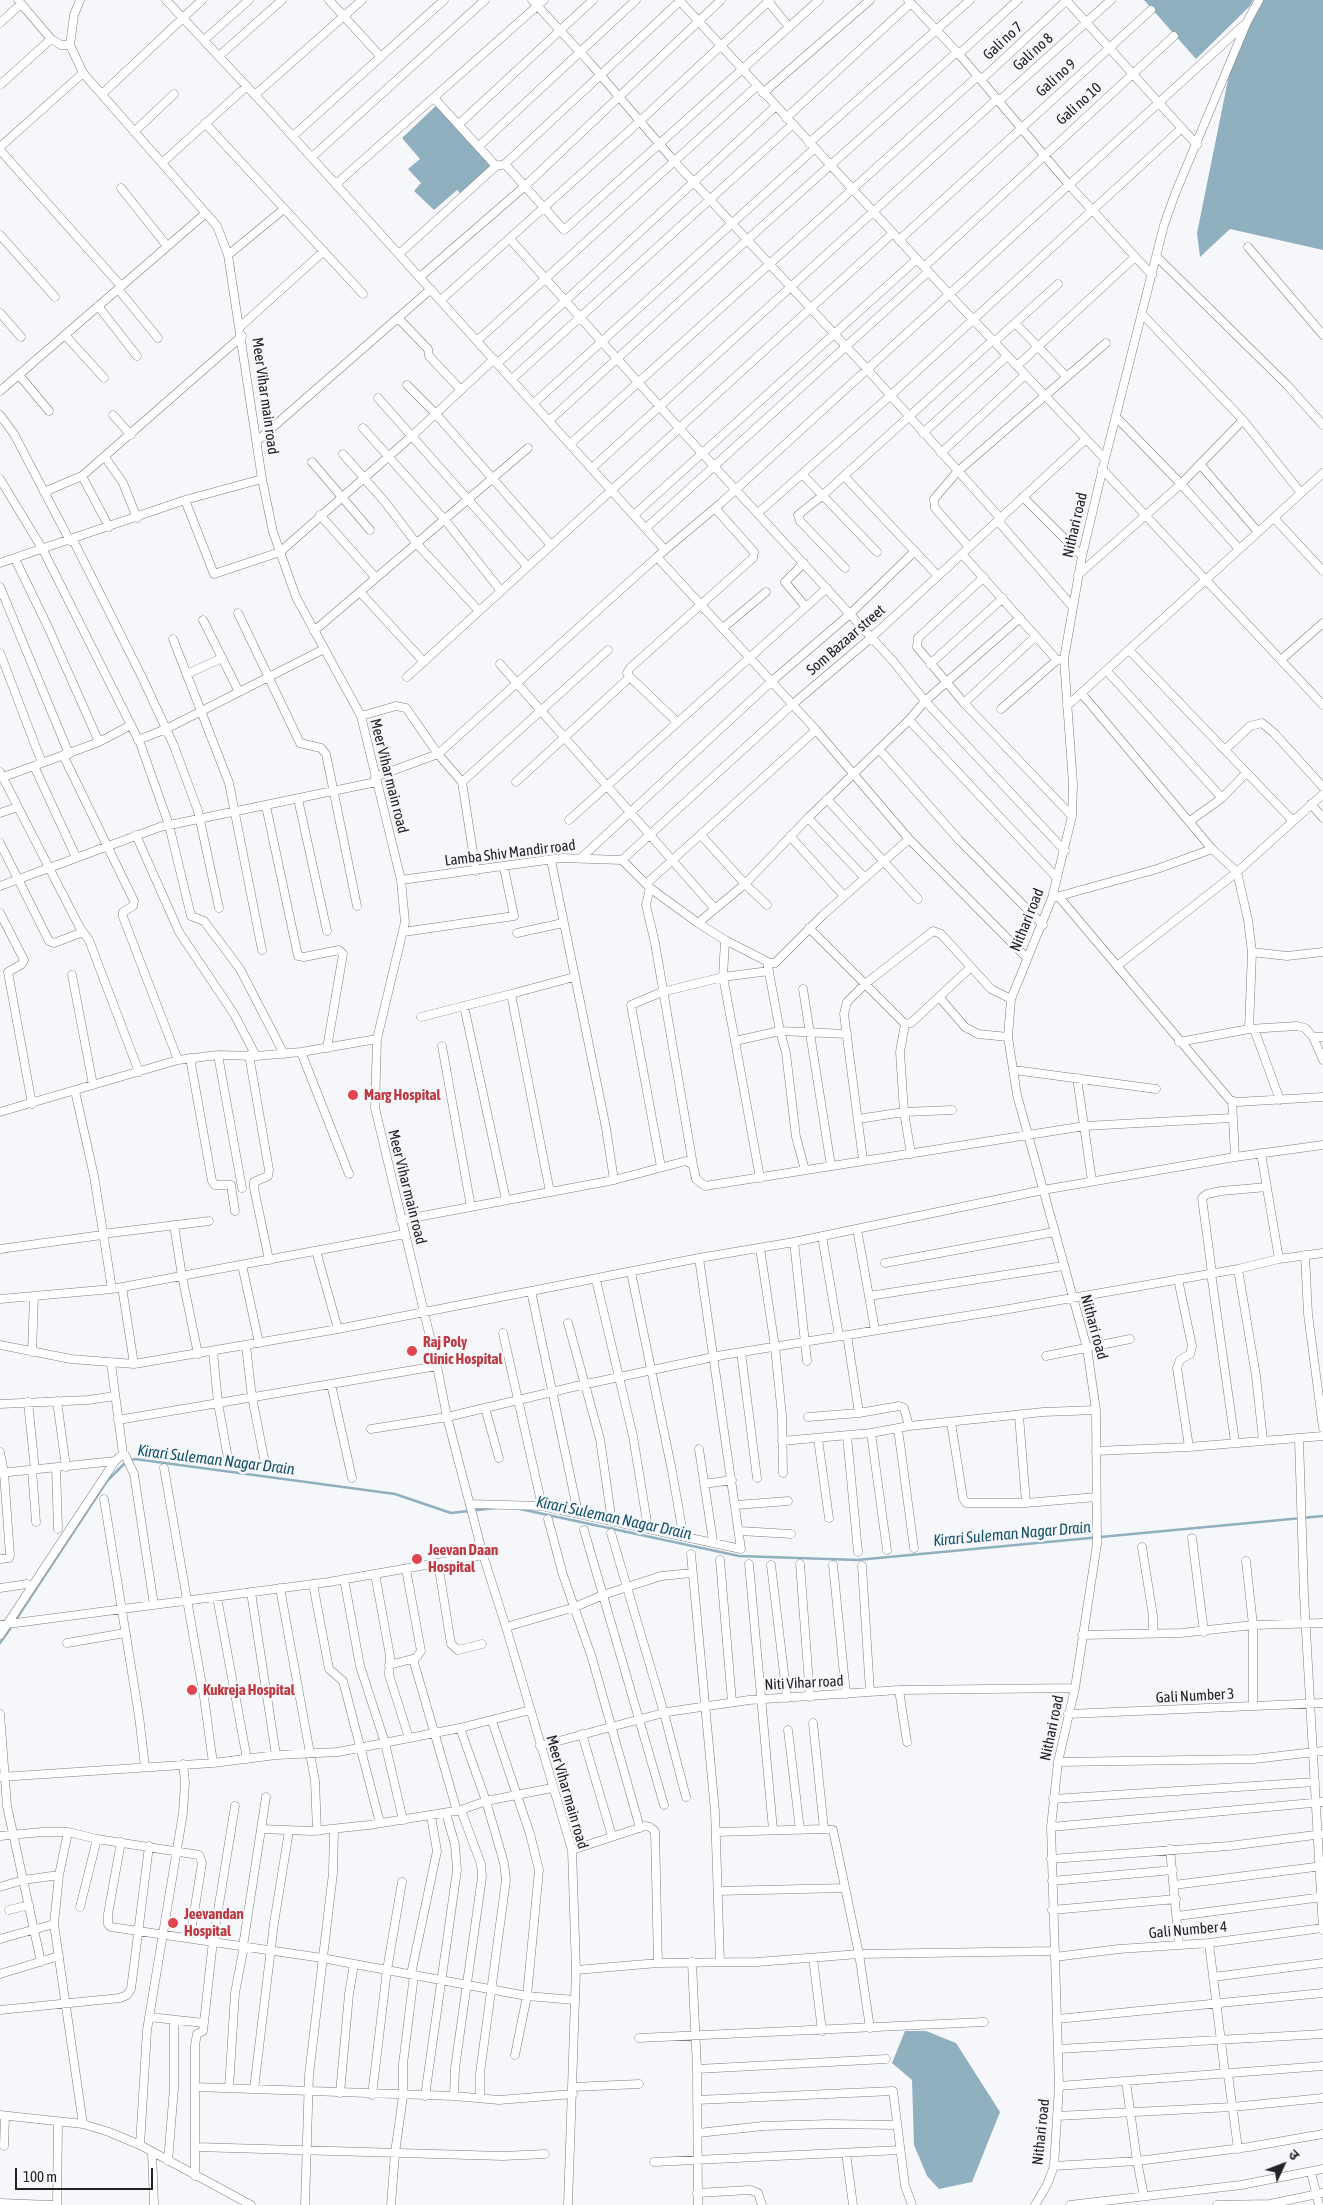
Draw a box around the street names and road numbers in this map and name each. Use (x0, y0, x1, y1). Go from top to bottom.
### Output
street label: Gali no 7 (979, 18, 1027, 64)
street label: Gali no 8 (1009, 29, 1057, 75)
street label: Gali no 9 (1032, 55, 1080, 101)
street label: Gali no 10 (1053, 79, 1105, 129)
street label: Meer Vihar main road (248, 336, 282, 456)
street label: Nithari road (1059, 491, 1091, 559)
street label: Som Bazaar street (803, 601, 889, 679)
street label: Meer Vihar main road (366, 717, 412, 835)
street label: Lamba Shiv Mandir road (443, 836, 577, 870)
street label: Nithari road (1006, 886, 1048, 954)
street label: Meer Vihar main road (384, 1128, 430, 1246)
street label: Nithari road (1077, 1293, 1111, 1361)
street label: Niti Vihar road (764, 1672, 844, 1694)
street label: Gali Number 3 (1155, 1685, 1235, 1707)
street label: Nithari road (1036, 1694, 1068, 1762)
street label: Meer Vihar main road (542, 1733, 592, 1851)
street label: Gali Number 4 (1148, 1918, 1228, 1942)
street label: Nithari road (1029, 2098, 1053, 2166)

